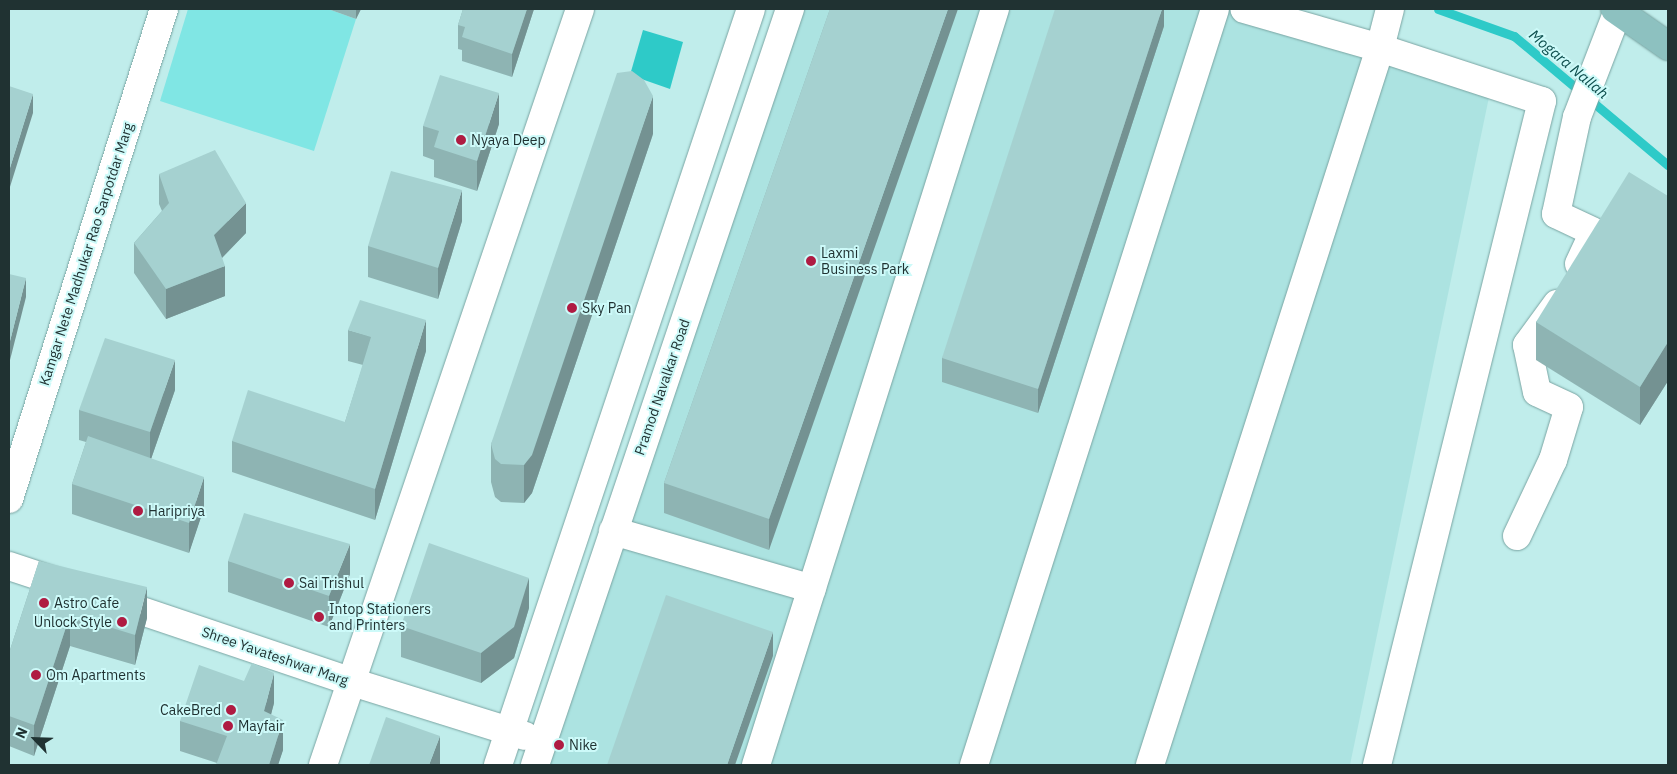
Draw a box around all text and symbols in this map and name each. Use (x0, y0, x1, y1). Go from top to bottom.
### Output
water label: Mogara Nallah (1526, 26, 1612, 102)
street label: Kamgar Nete Madhukar Rao Sarpotdar Marg (35, 121, 137, 387)
place label: Nyaya Deep (471, 132, 546, 148)
marker: Nyaya Deep (455, 134, 467, 146)
place label: Laxmi Business Park (821, 245, 909, 278)
marker: Laxmi Business Park (805, 255, 817, 267)
place label: Sky Pan (582, 300, 632, 316)
marker: Sky Pan (566, 302, 578, 314)
street label: Pramod Navalkar Road (631, 317, 693, 457)
place label: Haripriya (148, 503, 205, 519)
marker: Haripriya (132, 505, 144, 517)
place label: Sai Trishul (299, 575, 364, 591)
marker: Sai Trishul (283, 577, 295, 589)
place label: Astro Cafe (54, 595, 119, 611)
marker: Astro Cafe (38, 597, 50, 609)
place label: Intop Stationers and Printers (329, 601, 431, 634)
marker: Intop Stationers and Printers (313, 611, 325, 623)
place label: Unlock Style (34, 614, 112, 630)
marker: Unlock Style (116, 616, 128, 628)
street label: Shree Yavateshwar Marg (200, 623, 350, 689)
place label: Om Apartments (46, 667, 146, 683)
marker: Om Apartments (30, 669, 42, 681)
place label: CakeBred (160, 702, 221, 718)
marker: CakeBred (225, 704, 237, 716)
north arrow (10, 714, 60, 764)
place label: Mayfair (238, 718, 284, 734)
marker: Mayfair (222, 720, 234, 732)
text: N (11, 725, 32, 741)
place label: Nike (569, 737, 597, 753)
marker: Nike (553, 739, 565, 751)

